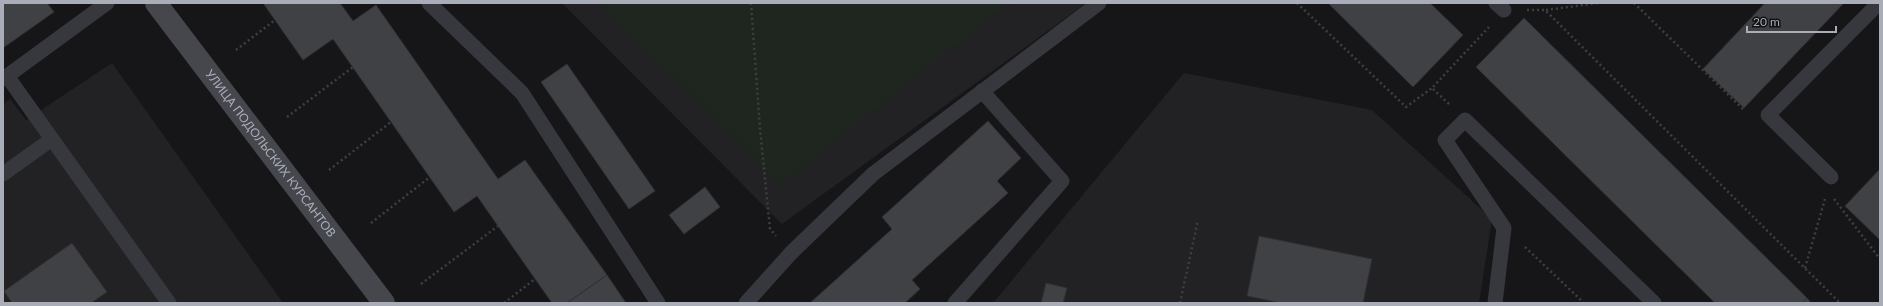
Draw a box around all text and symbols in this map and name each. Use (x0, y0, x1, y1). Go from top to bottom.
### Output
scale bar (1747, 8, 1836, 34)
text: 20 m (1753, 14, 1780, 29)
street label: УЛИЦА ПОДОЛЬСКИХ КУРСАНТОВ (202, 67, 339, 240)

